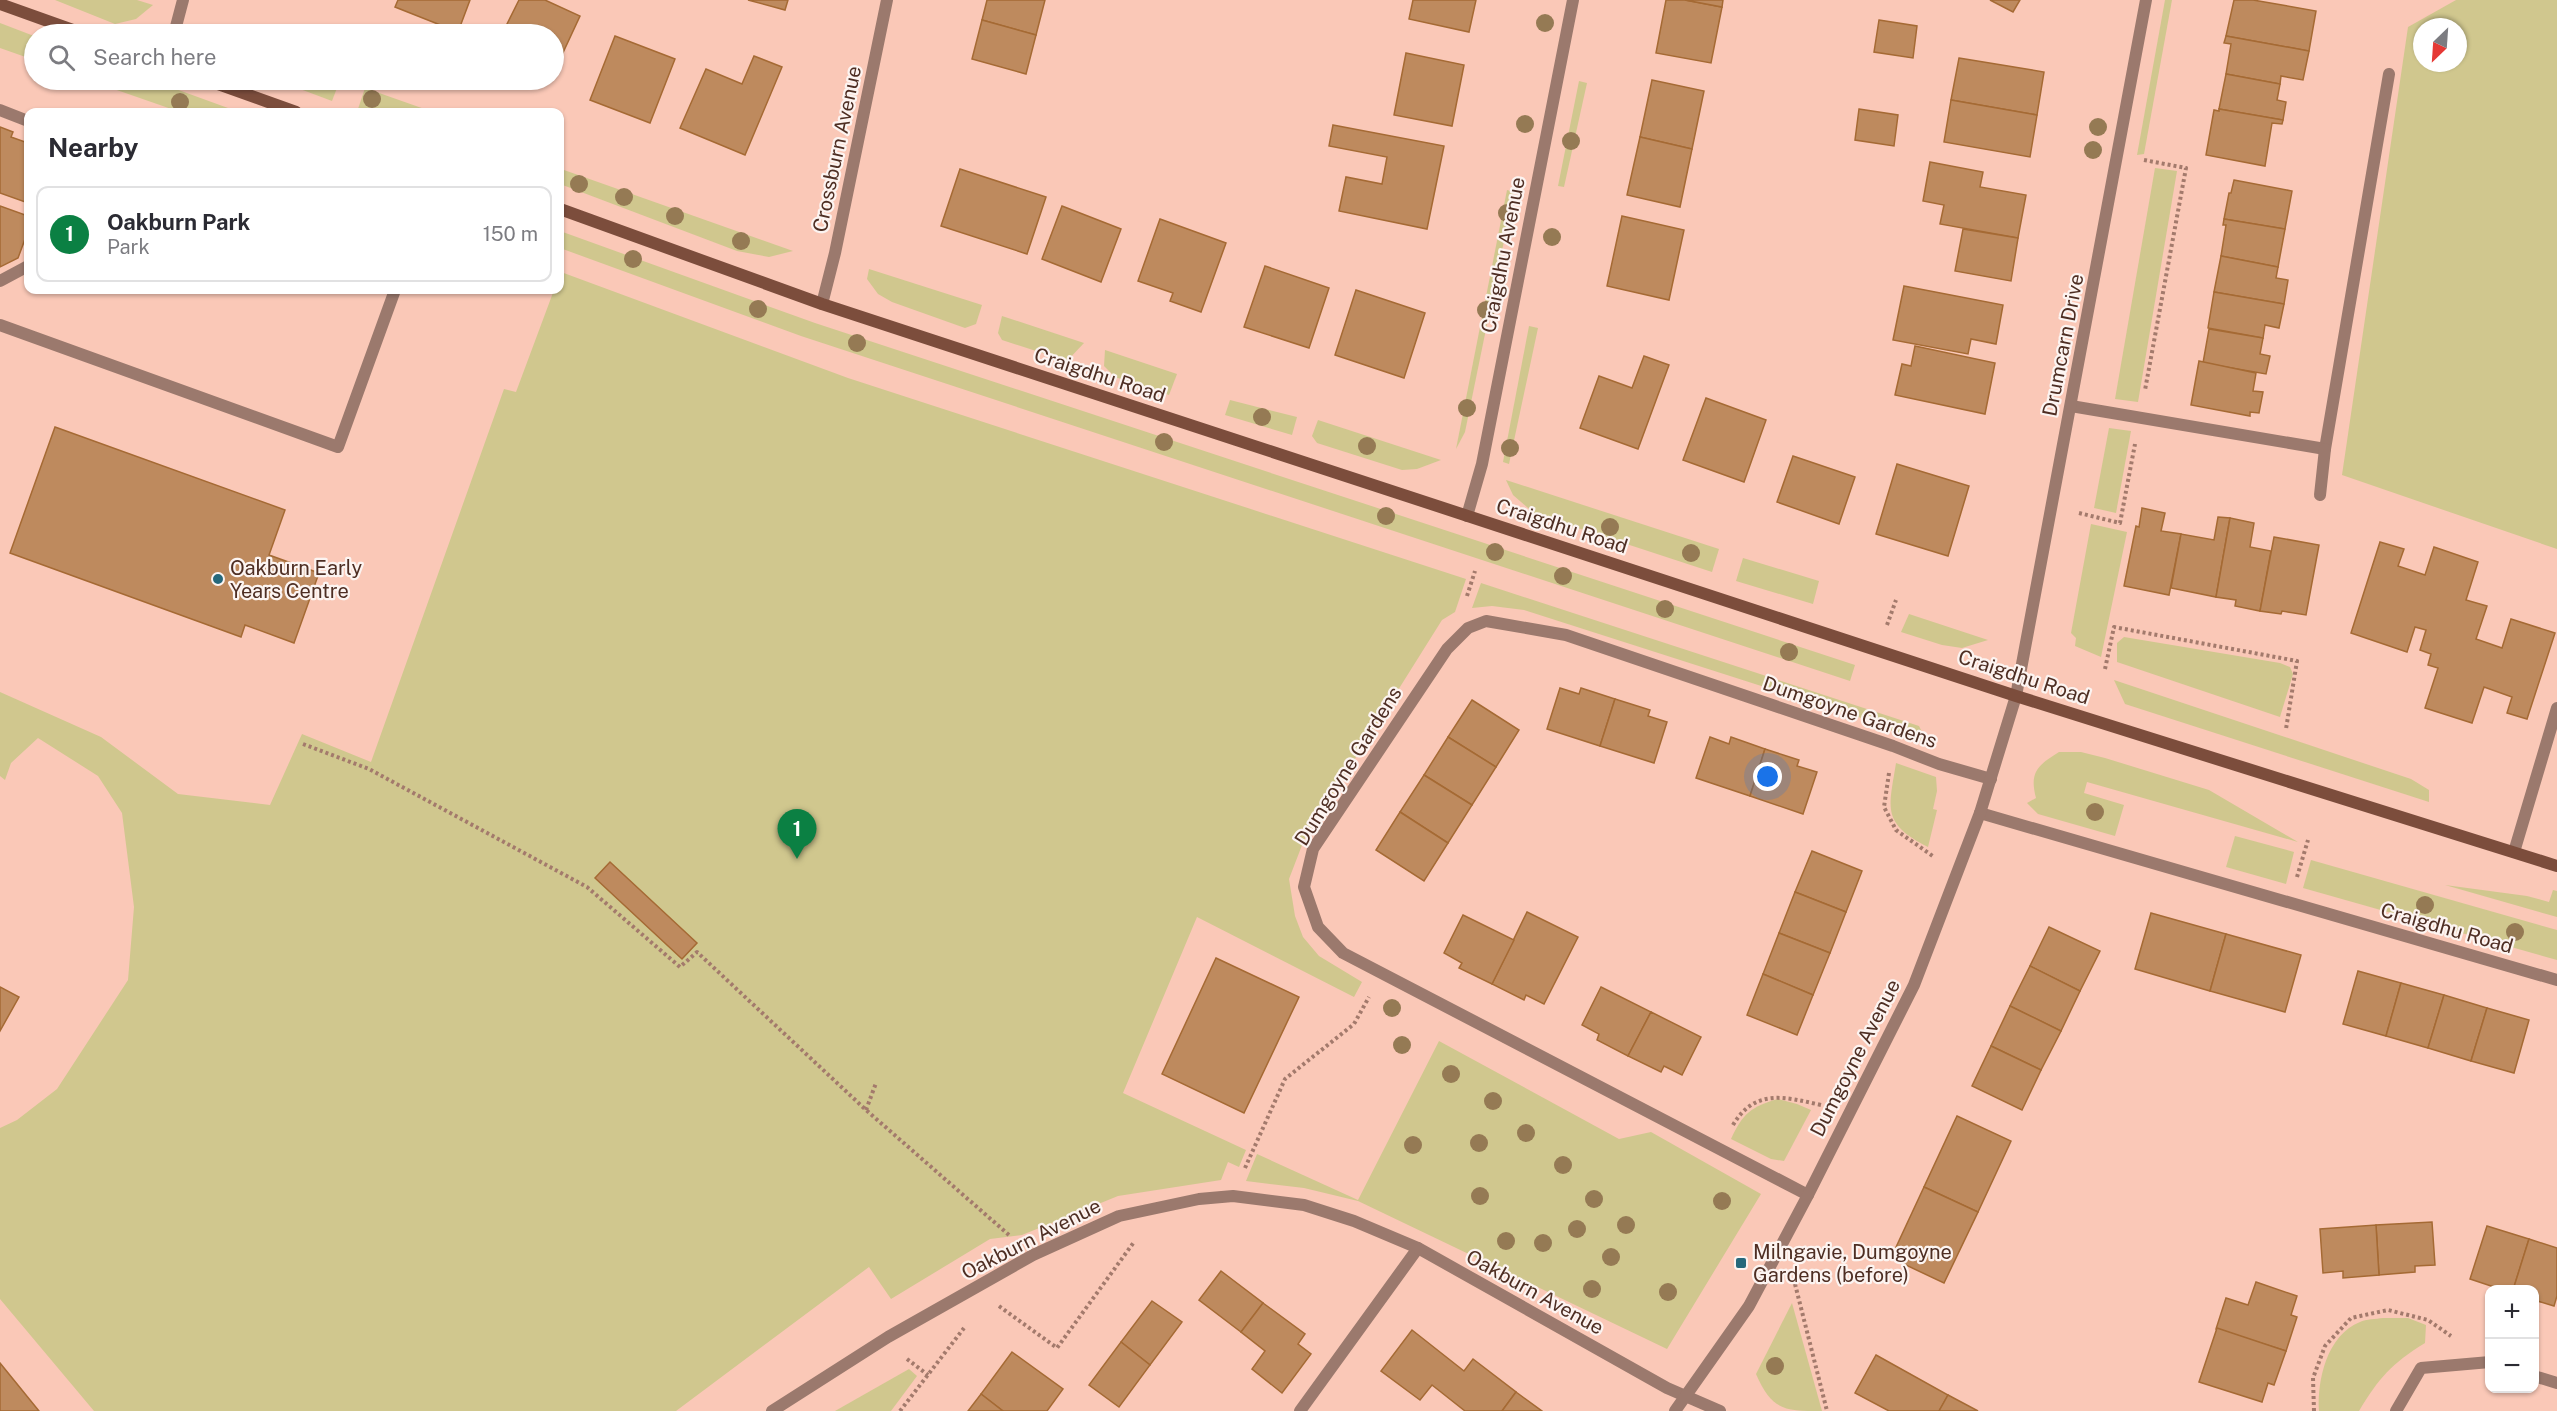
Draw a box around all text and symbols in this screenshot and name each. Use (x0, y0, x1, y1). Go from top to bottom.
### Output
north arrow (2413, 18, 2467, 72)
search box (24, 24, 564, 90)
icon: search (45, 41, 78, 74)
text: Search here (93, 44, 217, 70)
street label: Crossburn Avenue (808, 64, 866, 234)
text: Nearby (48, 132, 138, 163)
street label: Craigdhu Avenue (1476, 175, 1530, 335)
text: Oakburn Park (107, 209, 250, 235)
text: 1 (65, 222, 74, 246)
text: 150 m (483, 222, 538, 246)
text: Park (107, 235, 150, 259)
street label: Drumcarn Drive (2037, 272, 2089, 418)
street label: Craigdhu Road (1031, 342, 1169, 408)
street label: Craigdhu Road (1493, 493, 1631, 559)
place label: Oakburn Early Years Centre (230, 556, 362, 603)
marker: Oakburn Early Years Centre (211, 572, 225, 586)
street label: Craigdhu Road (1955, 644, 2093, 710)
street label: Dumgoyne Gardens (1760, 671, 1940, 753)
street label: Dumgoyne Gardens (1289, 682, 1407, 850)
your location (1753, 762, 1782, 791)
pin: 1 (778, 810, 816, 859)
street label: Craigdhu Road (2378, 898, 2516, 958)
street label: Dumgoyne Avenue (1805, 975, 1905, 1141)
street label: Oakburn Avenue (957, 1194, 1105, 1284)
place label: Milngavie, Dumgoyne Gardens (before) (1753, 1240, 1952, 1287)
street label: Oakburn Avenue (1462, 1244, 1608, 1340)
marker: Milngavie, Dumgoyne Gardens (before) (1734, 1256, 1748, 1270)
map controls (2485, 1285, 2539, 1393)
button: + (2485, 1285, 2539, 1339)
button: − (2485, 1339, 2539, 1393)

